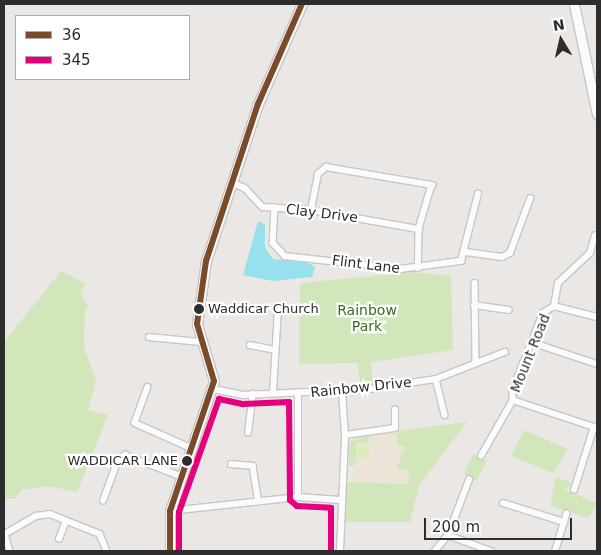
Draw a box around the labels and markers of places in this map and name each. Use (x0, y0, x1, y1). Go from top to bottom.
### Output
place label: Waddicar Church (208, 301, 319, 317)
marker: Waddicar Church (194, 304, 204, 314)
place label: WADDICAR LANE (68, 453, 178, 469)
marker: WADDICAR LANE (182, 456, 192, 466)

